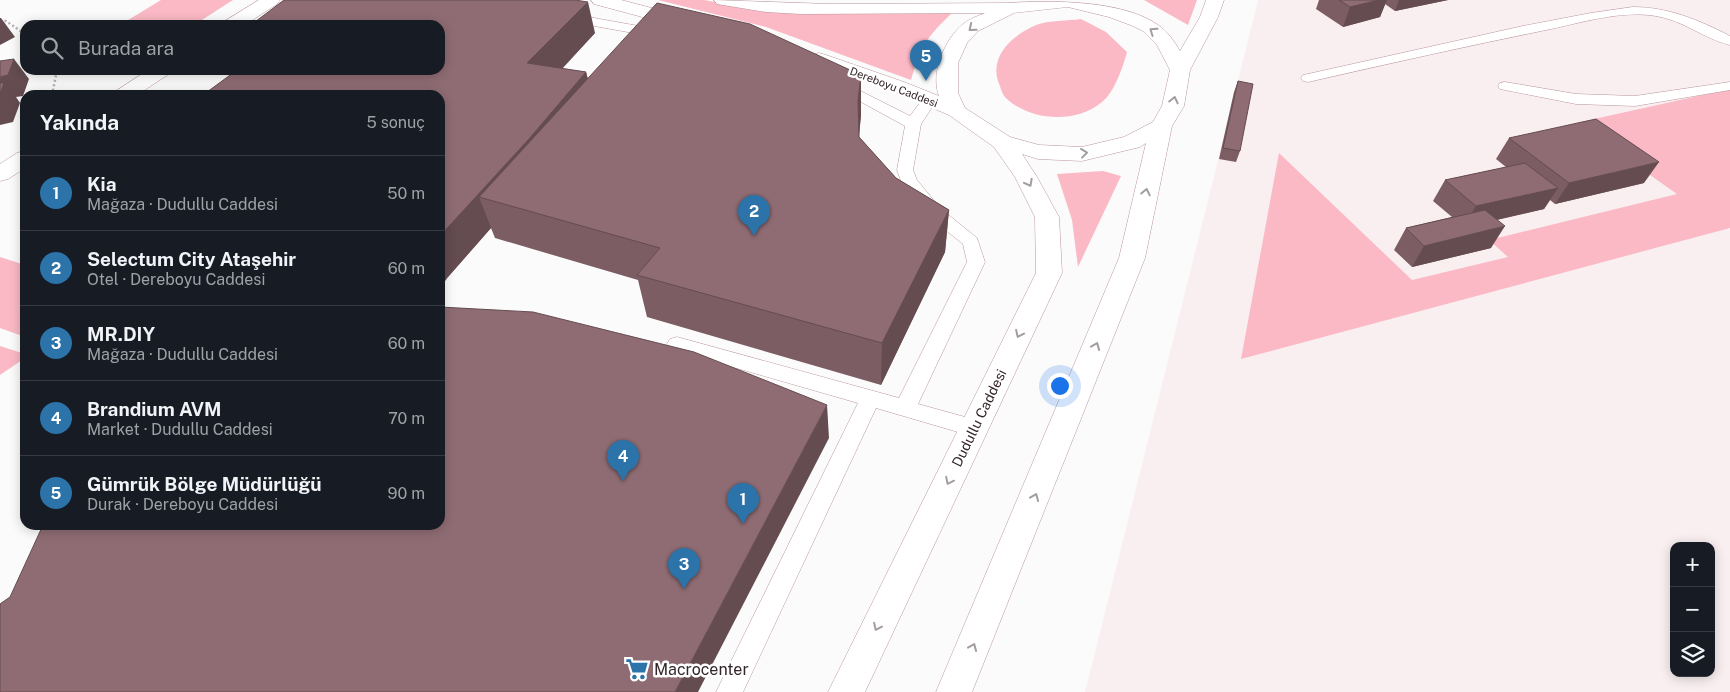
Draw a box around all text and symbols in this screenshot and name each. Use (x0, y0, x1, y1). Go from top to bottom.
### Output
search box (20, 20, 445, 75)
one-way arrow (969, 22, 978, 30)
one-way arrow (1149, 28, 1159, 37)
icon: search (38, 34, 66, 62)
text: Burada ara (78, 37, 174, 59)
pin: 5 (910, 40, 942, 81)
street label: Dereboyu Caddesi (848, 65, 940, 109)
one-way arrow (1168, 95, 1179, 104)
text: Yakında (40, 110, 119, 135)
text: 5 sonuç (367, 113, 425, 132)
one-way arrow (1080, 148, 1089, 158)
text: Kia (87, 173, 116, 195)
one-way arrow (1023, 178, 1033, 187)
text: 1 (53, 184, 59, 203)
text: 50 m (387, 184, 425, 203)
one-way arrow (1141, 188, 1151, 197)
text: Mağaza · Dudullu Caddesi (87, 195, 278, 214)
pin: 2 (738, 195, 770, 236)
text: Selectum City Ataşehir (87, 248, 296, 270)
text: 2 (51, 259, 61, 278)
text: 60 m (388, 259, 425, 278)
text: Otel · Dereboyu Caddesi (87, 270, 265, 289)
text: MR.DIY (87, 323, 155, 345)
one-way arrow (1015, 329, 1026, 338)
text: 3 (51, 334, 61, 353)
text: 60 m (388, 334, 425, 353)
one-way arrow (1090, 342, 1100, 351)
text: Mağaza · Dudullu Caddesi (87, 345, 278, 364)
street label: Dudullu Caddesi (949, 367, 1009, 469)
your location (1047, 373, 1073, 399)
text: Brandium AVM (87, 398, 221, 420)
text: 4 (51, 409, 61, 428)
text: 70 m (388, 409, 425, 428)
text: Market · Dudullu Caddesi (87, 420, 273, 439)
pin: 4 (607, 440, 639, 481)
text: Gümrük Bölge Müdürlüğü (87, 473, 322, 495)
one-way arrow (945, 476, 955, 485)
pin: 1 (727, 483, 759, 524)
text: 5 (51, 484, 61, 503)
text: 90 m (388, 484, 425, 503)
one-way arrow (1028, 493, 1039, 502)
text: Durak · Dereboyu Caddesi (87, 495, 278, 514)
map controls (1670, 542, 1715, 677)
button: + (1670, 542, 1715, 587)
pin: 3 (668, 548, 700, 589)
button: − (1670, 587, 1715, 632)
one-way arrow (873, 622, 884, 631)
button: layers (1670, 632, 1715, 677)
one-way arrow (966, 643, 977, 652)
supermarket icon: Macrocenter (624, 656, 650, 682)
place label: Macrocenter (654, 660, 749, 679)

